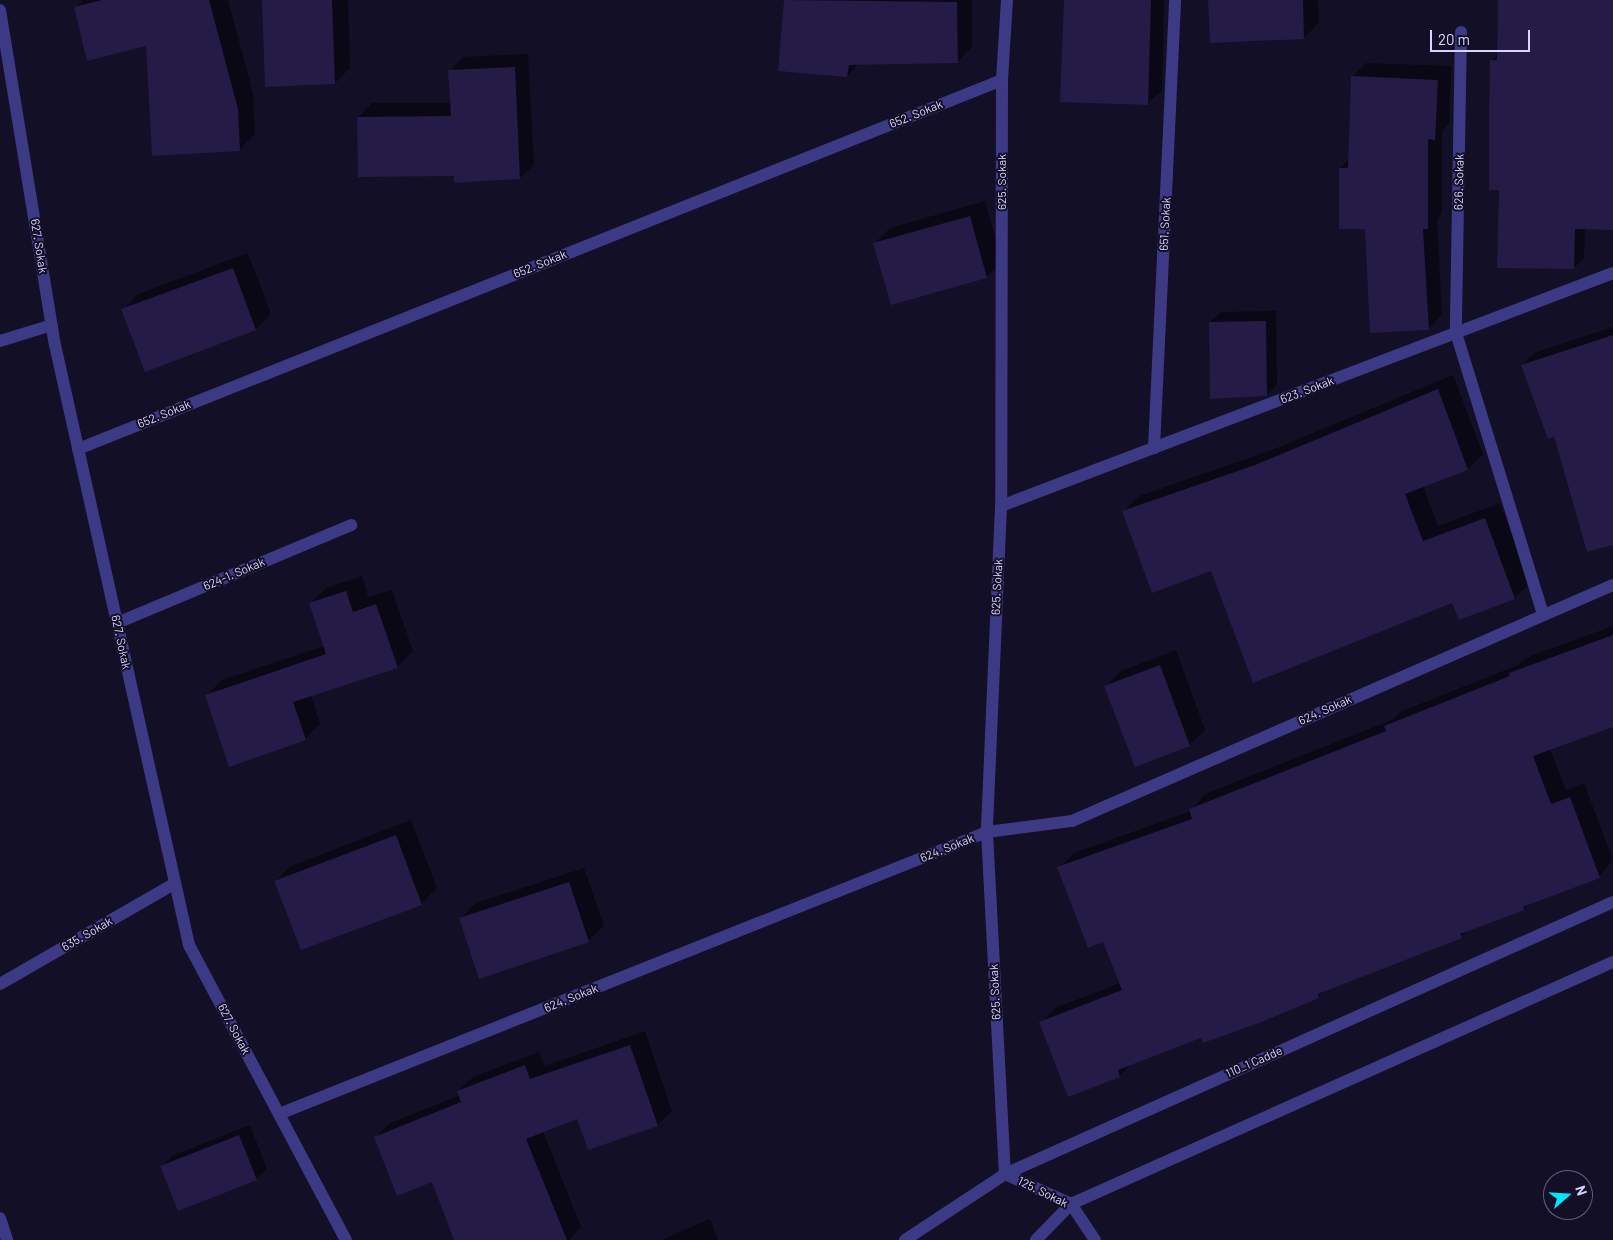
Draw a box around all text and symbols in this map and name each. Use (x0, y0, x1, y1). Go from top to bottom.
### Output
scale bar (1433, 20, 1533, 52)
text: 20 m (1438, 30, 1470, 48)
street label: 652. Sokak (887, 97, 945, 131)
street label: 625. Sokak (995, 154, 1009, 210)
street label: 626. Sokak (1451, 154, 1467, 210)
street label: 651. Sokak (1156, 197, 1174, 251)
street label: 627. Sokak (28, 218, 50, 274)
street label: 652. Sokak (511, 247, 569, 281)
street label: 623. Sokak (1278, 373, 1336, 407)
street label: 652. Sokak (135, 397, 193, 431)
street label: 624-1. Sokak (201, 555, 267, 593)
street label: 625. Sokak (988, 559, 1006, 615)
street label: 627. Sokak (108, 614, 134, 670)
street label: 624. Sokak (1296, 692, 1354, 728)
street label: 624. Sokak (918, 831, 976, 865)
street label: 635. Sokak (59, 914, 115, 954)
street label: 625. Sokak (986, 964, 1004, 1020)
street label: 624. Sokak (542, 981, 600, 1015)
street label: 627. Sokak (215, 1001, 253, 1057)
street label: 110_1 Cadde (1223, 1043, 1285, 1081)
north arrow (1543, 1170, 1593, 1220)
street label: 125. Sokak (1016, 1174, 1070, 1210)
text: N (1572, 1183, 1591, 1197)

